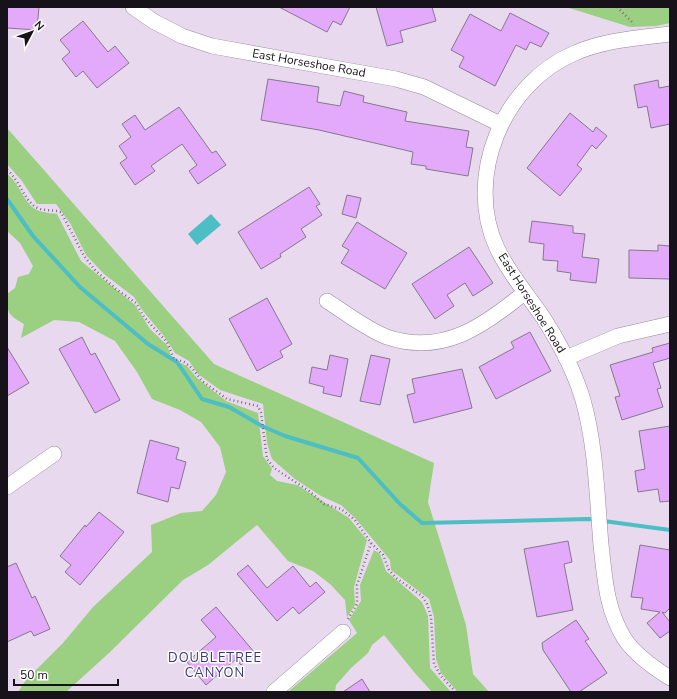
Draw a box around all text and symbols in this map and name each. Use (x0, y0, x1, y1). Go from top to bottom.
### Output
north arrow (12, 12, 52, 52)
text: N (31, 18, 48, 34)
street label: East Horseshoe Road (251, 45, 367, 81)
street label: East Horseshoe Road (495, 250, 569, 356)
district label: DOUBLETREE CANYON (168, 649, 262, 682)
scale bar (14, 661, 118, 687)
text: 50 m (20, 667, 48, 683)

